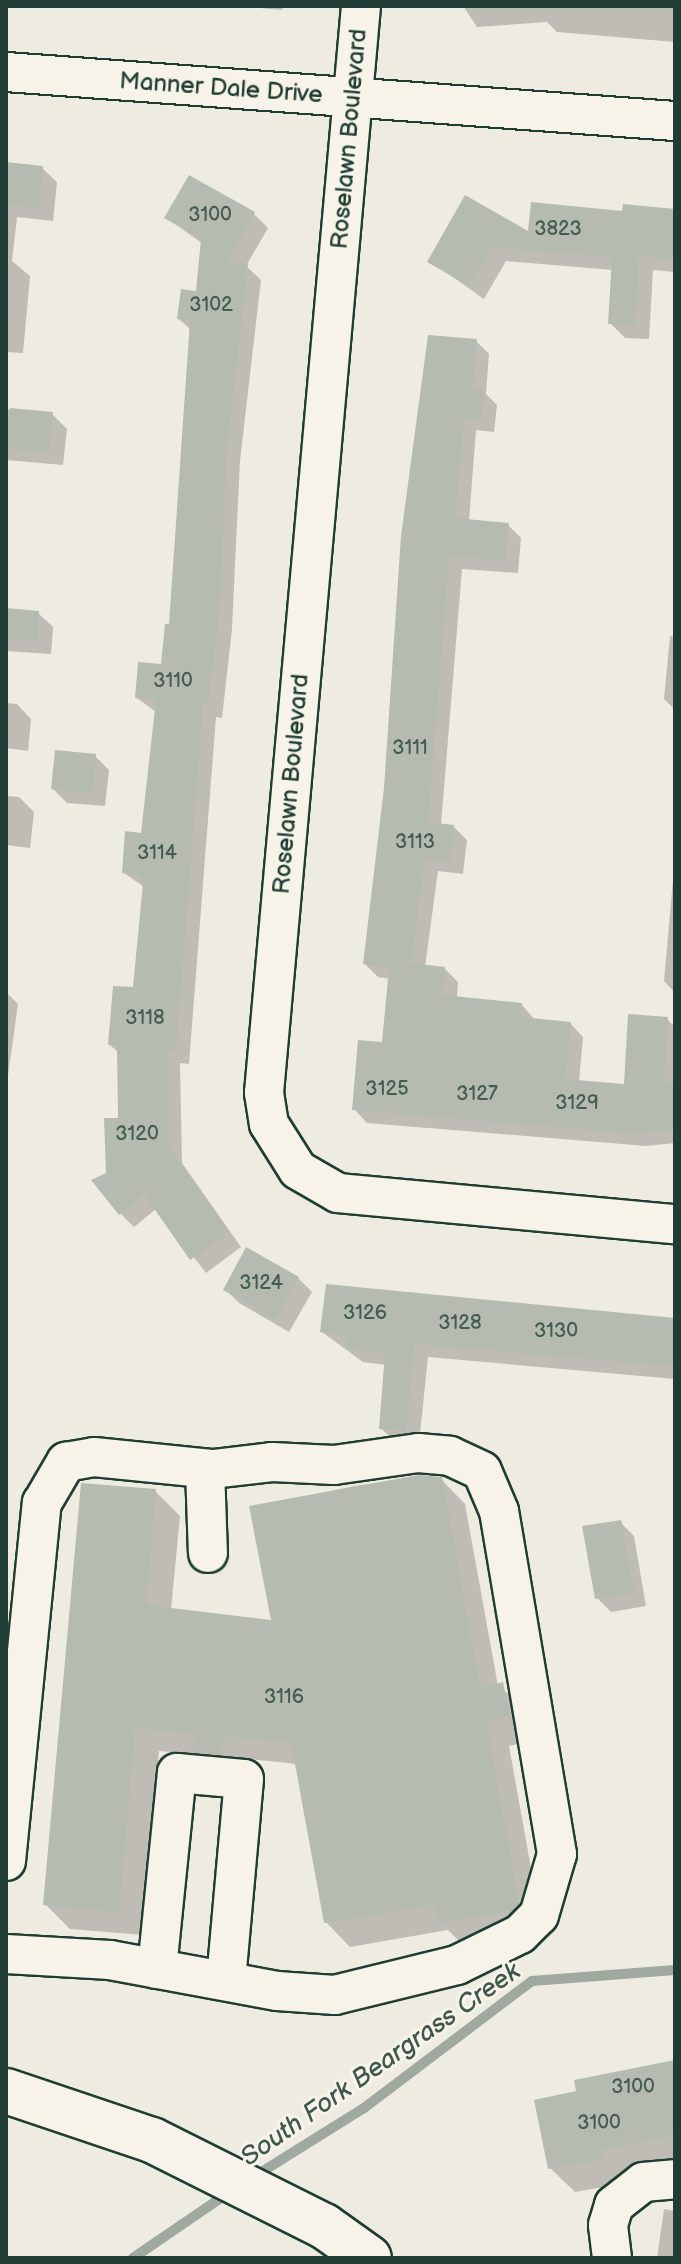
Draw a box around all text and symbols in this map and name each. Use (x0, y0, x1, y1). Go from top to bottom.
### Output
street label: Roselawn Boulevard (325, 28, 373, 250)
street label: Manner Dale Drive (118, 67, 324, 109)
house number: 3100 (188, 203, 232, 227)
house number: 3823 (534, 217, 582, 241)
house number: 3102 (189, 293, 233, 317)
house number: 3110 (153, 669, 193, 693)
street label: Roselawn Boulevard (267, 673, 315, 895)
house number: 3111 (392, 736, 428, 760)
house number: 3113 (395, 830, 435, 854)
house number: 3114 (137, 841, 177, 865)
house number: 3118 (125, 1006, 165, 1030)
house number: 3125 (365, 1077, 409, 1101)
house number: 3127 (456, 1082, 498, 1106)
house number: 3129 (555, 1091, 599, 1115)
house number: 3120 (115, 1122, 159, 1146)
house number: 3124 (239, 1271, 283, 1295)
house number: 3126 (343, 1301, 387, 1325)
house number: 3128 (438, 1311, 482, 1335)
house number: 3130 (534, 1319, 578, 1343)
house number: 3116 (264, 1685, 304, 1709)
water label: South Fork Beargrass Creek (235, 1956, 527, 2174)
house number: 3100 (611, 2075, 655, 2099)
house number: 3100 (577, 2111, 621, 2135)

